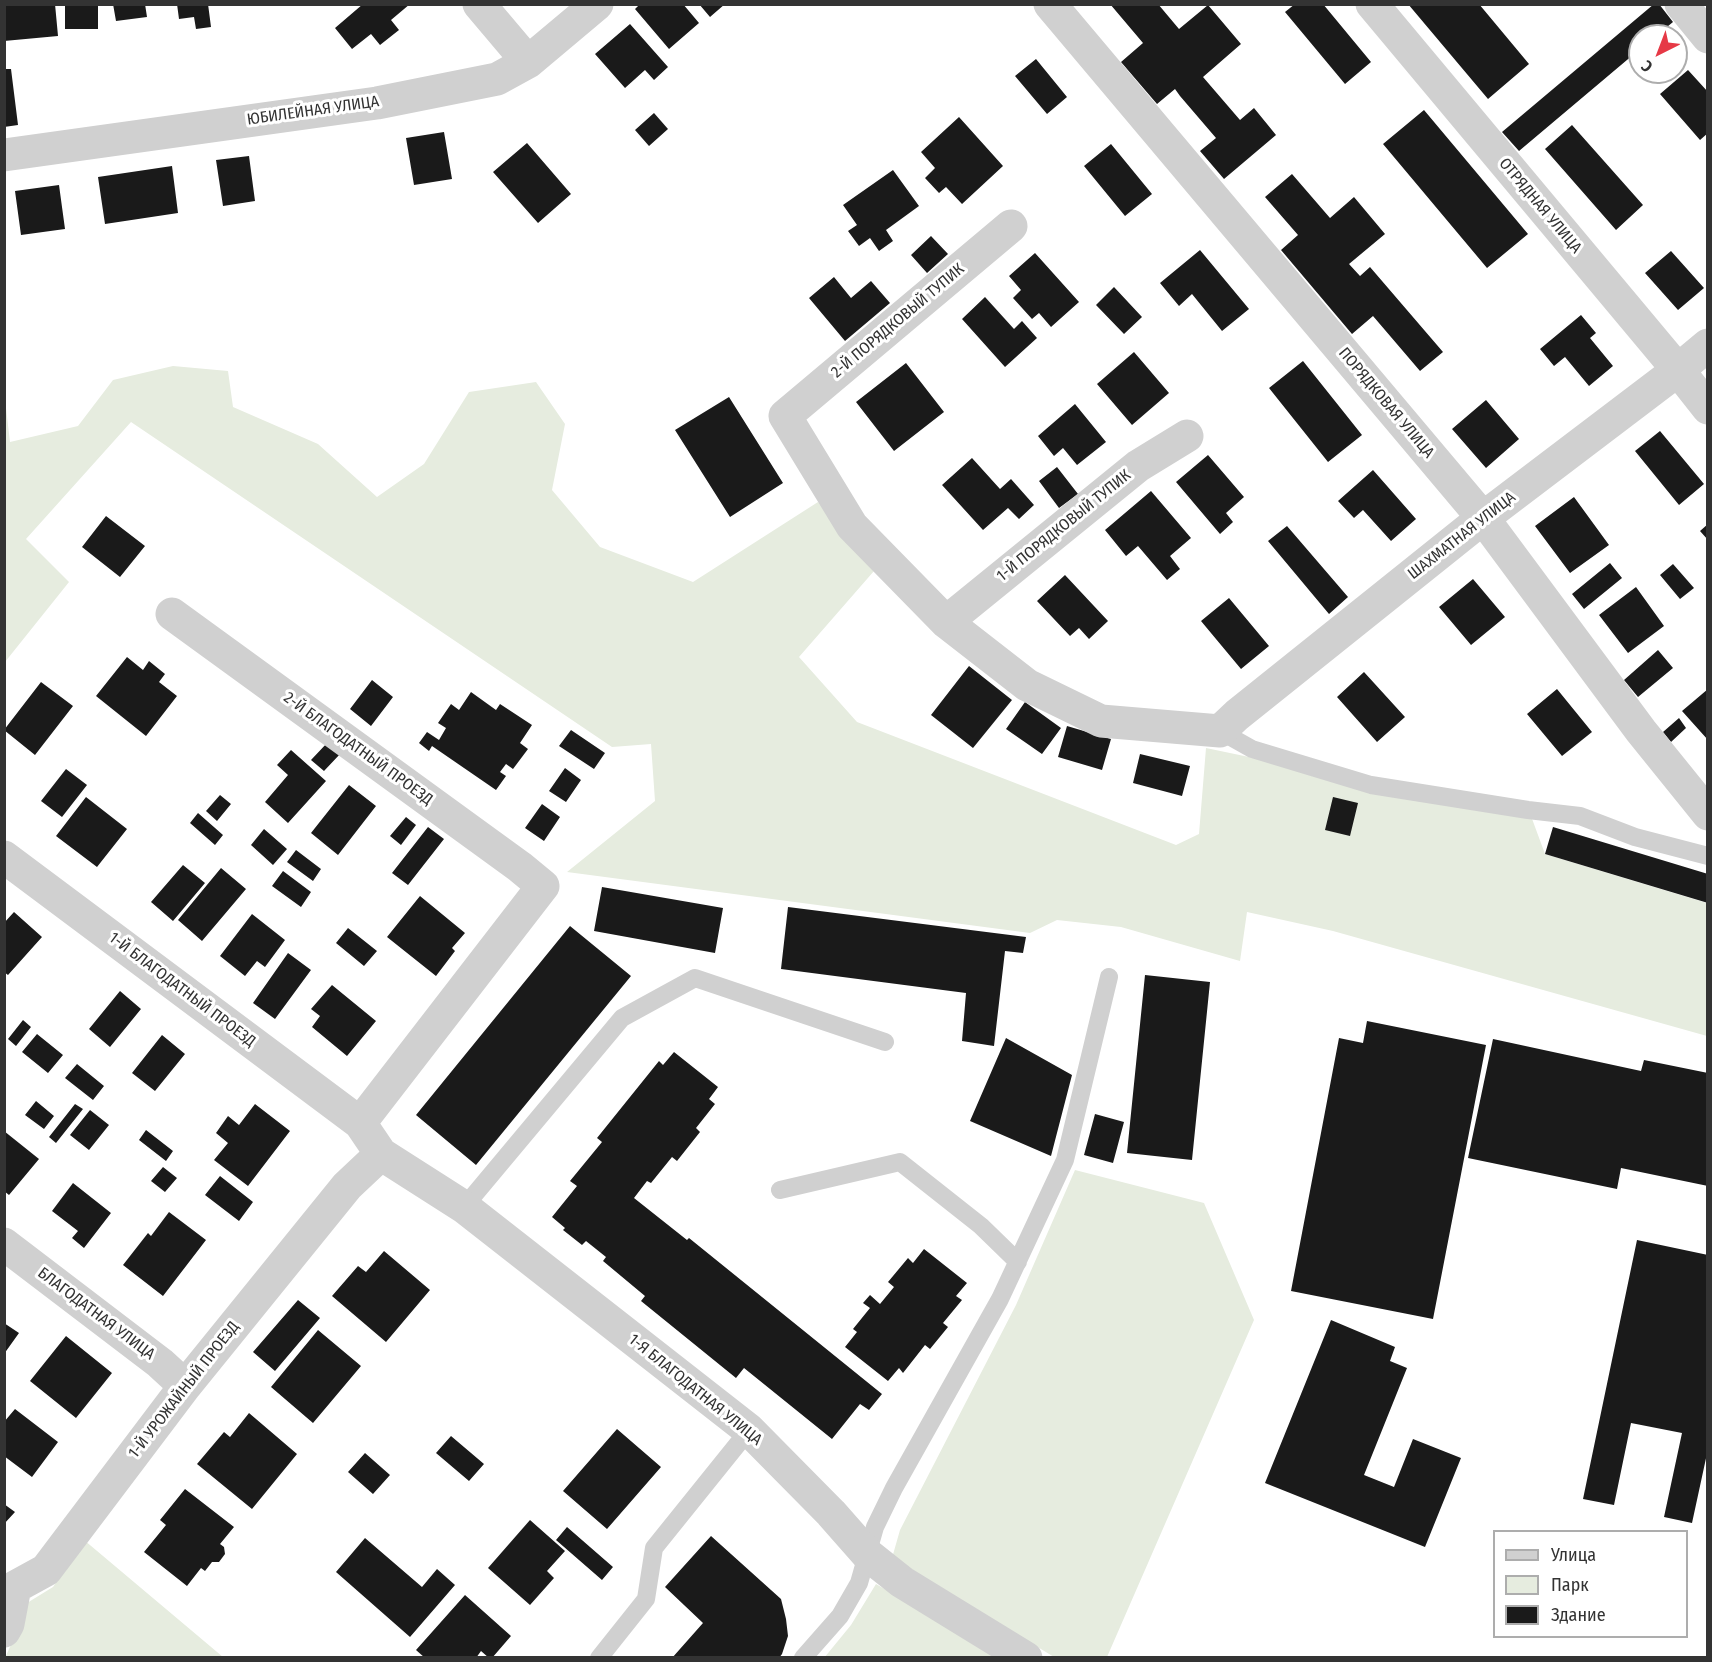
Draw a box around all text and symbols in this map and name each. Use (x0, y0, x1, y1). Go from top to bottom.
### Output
north arrow (1628, 24, 1688, 84)
text: С (1637, 56, 1656, 76)
street label: ЮБИЛЕЙНАЯ УЛИЦА (246, 92, 380, 130)
street label: ОТРЯДНАЯ УЛИЦА (1495, 155, 1585, 257)
street label: 2-Й ПОРЯДКОВЫЙ ТУПИК (828, 260, 968, 382)
street label: ПОРЯДКОВАЯ УЛИЦА (1334, 344, 1438, 462)
street label: 1-Й ПОРЯДКОВЫЙ ТУПИК (993, 466, 1135, 586)
street label: ШАХМАТНАЯ УЛИЦА (1404, 488, 1520, 584)
street label: 2-Й БЛАГОДАТНЫЙ ПРОЕЗД (280, 688, 436, 810)
street label: 1-Й БЛАГОДАТНЫЙ ПРОЕЗД (105, 929, 259, 1051)
street label: БЛАГОДАТНАЯ УЛИЦА (34, 1264, 158, 1364)
street label: 1-Й УРОЖАЙНЫЙ ПРОЕЗД (125, 1318, 243, 1462)
street label: 1-Я БЛАГОДАТНАЯ УЛИЦА (624, 1330, 766, 1450)
legend (1493, 1530, 1688, 1638)
text: Улица (1551, 1544, 1596, 1566)
text: Парк (1551, 1574, 1589, 1596)
text: Здание (1551, 1604, 1606, 1626)

